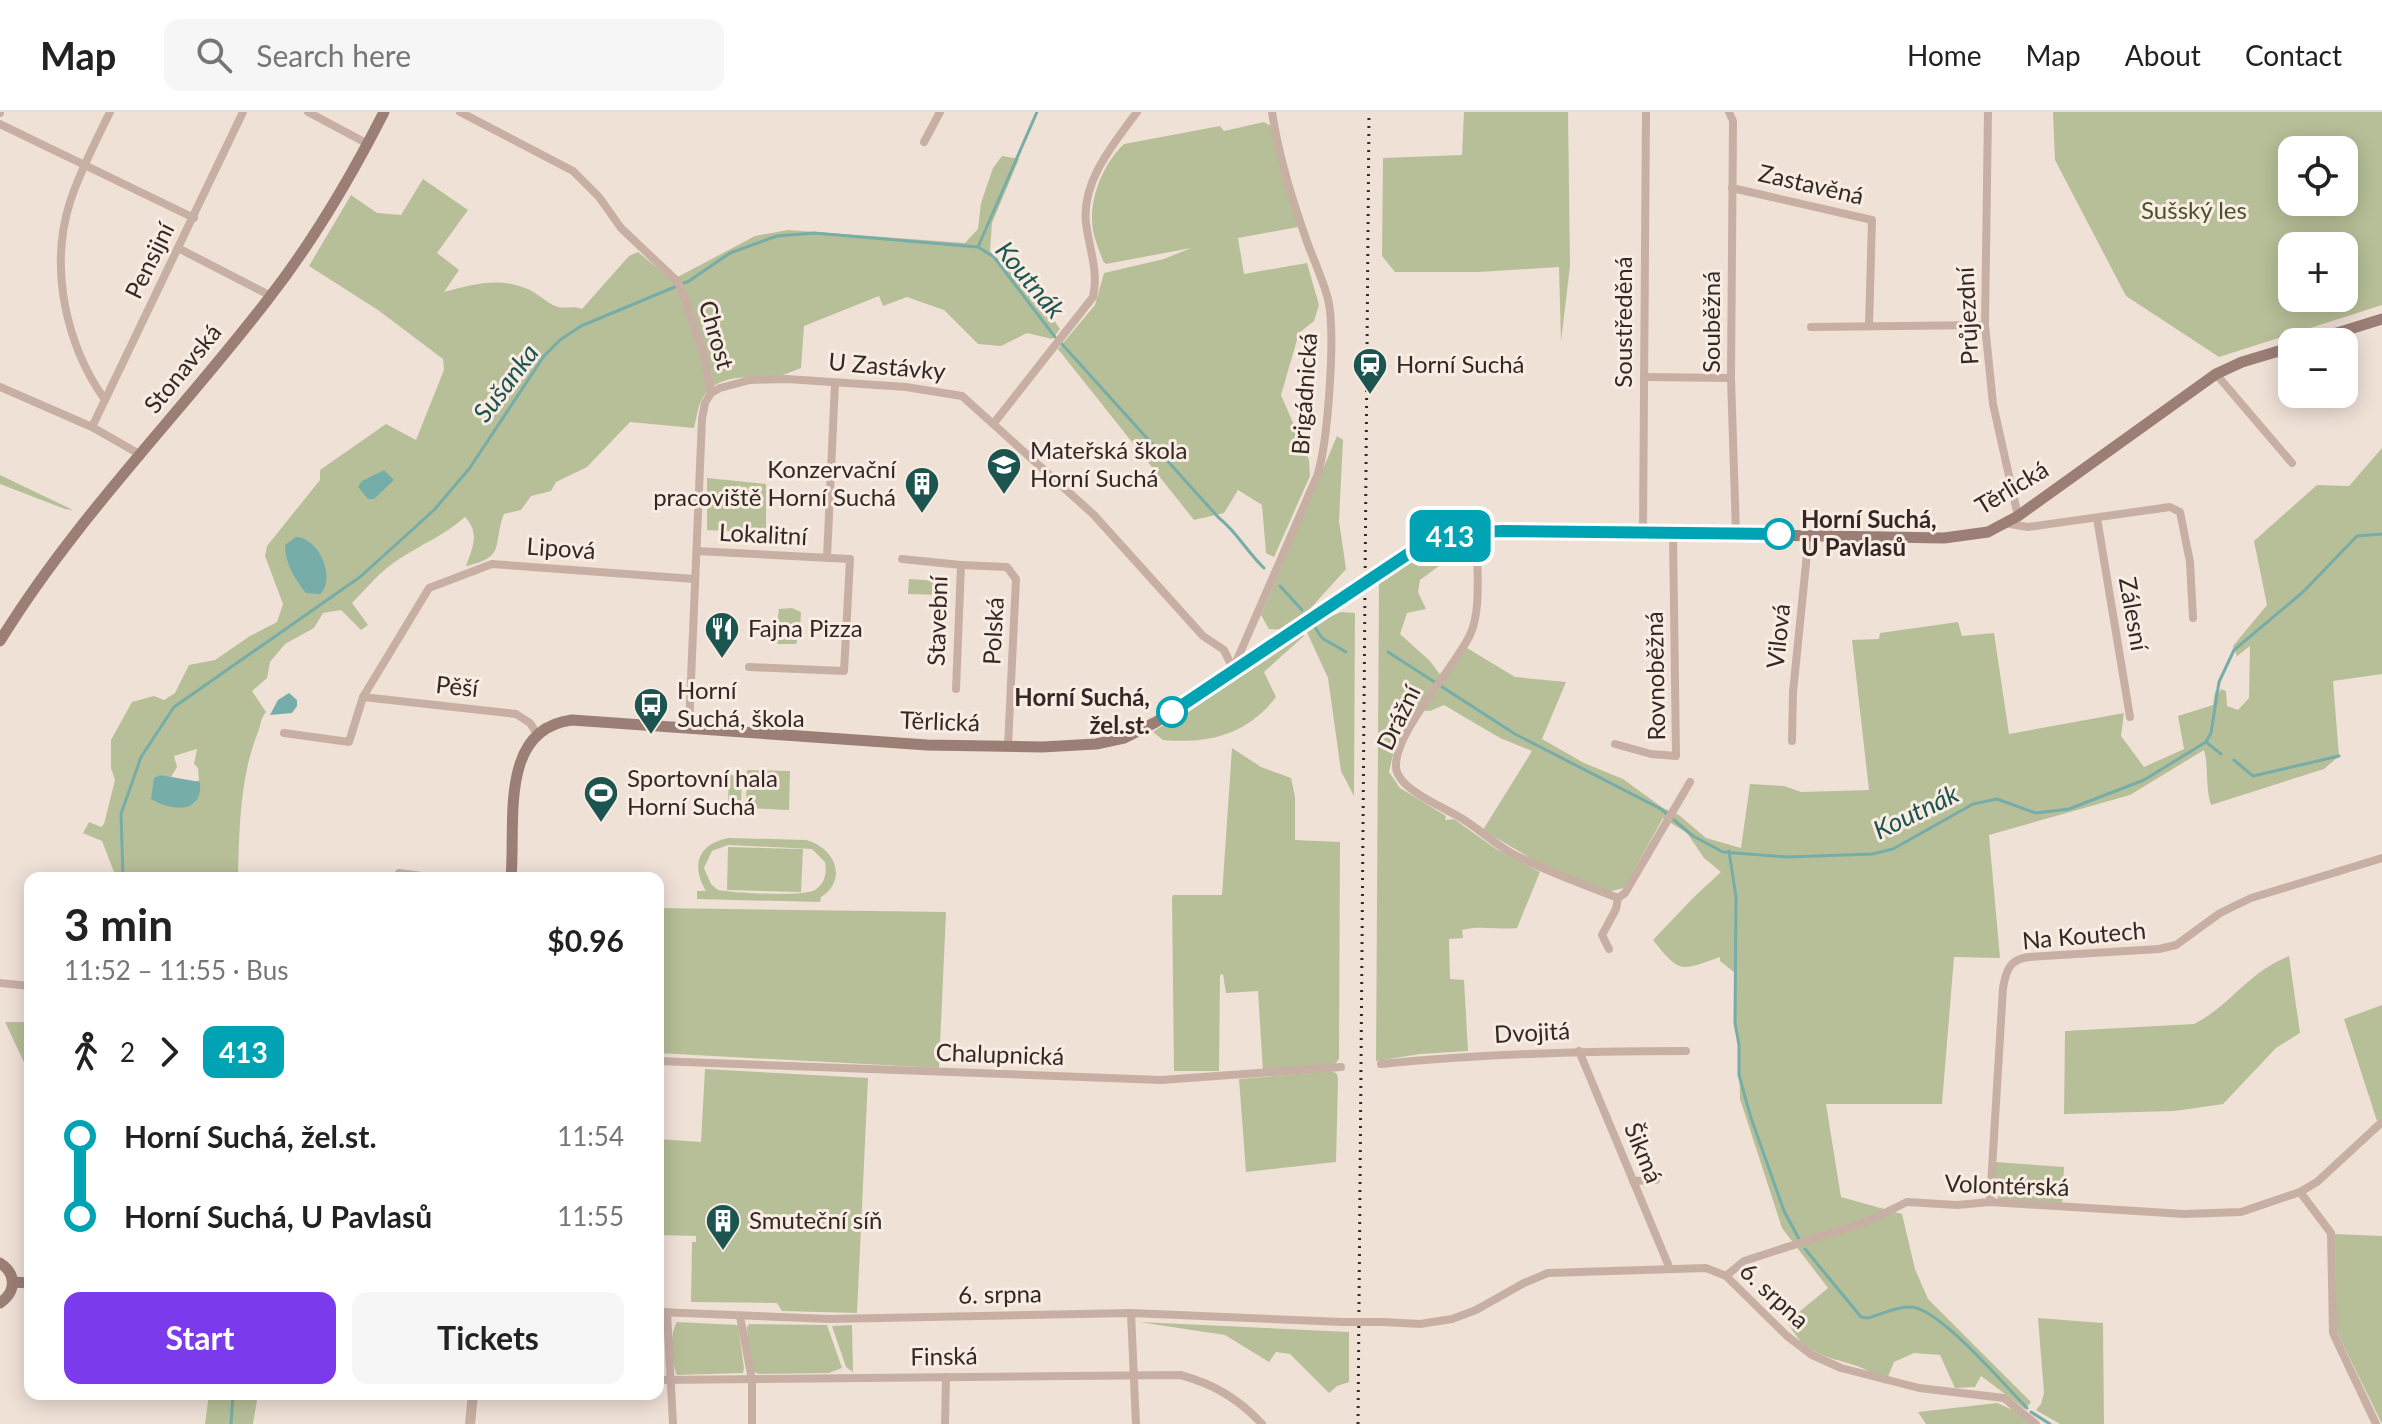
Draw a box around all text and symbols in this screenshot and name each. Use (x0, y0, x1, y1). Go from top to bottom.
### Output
search box (164, 19, 724, 91)
text: Map (40, 32, 116, 78)
icon: search (192, 33, 236, 77)
text: Search here (256, 37, 411, 73)
text: Home (1907, 38, 1982, 72)
text: Map (2026, 38, 2081, 72)
text: About (2125, 38, 2201, 72)
text: Contact (2245, 38, 2342, 72)
map controls (2278, 136, 2358, 408)
button: locate (2278, 136, 2358, 216)
street label: Zastavěná (1756, 157, 1867, 210)
park label: Sušský les (2141, 195, 2247, 224)
street label: Pensijní (118, 217, 180, 303)
button: + (2278, 232, 2358, 312)
water label: Koutnák (989, 234, 1073, 325)
street label: Soustředěná (1608, 256, 1637, 388)
street label: Průjezdní (1949, 265, 1984, 366)
street label: Souběžná (1696, 271, 1725, 373)
street label: Chrost (694, 297, 741, 373)
street label: Stonavská (137, 318, 227, 419)
button: − (2278, 328, 2358, 408)
street label: Brigádnická (1285, 332, 1322, 456)
water label: Sušanka (466, 337, 545, 428)
street label: U Zastávky (827, 346, 948, 385)
station icon: Horní Suchá (1351, 346, 1389, 396)
place label: Horní Suchá (1396, 349, 1525, 378)
place label: Mateřská škola Horní Suchá (1030, 435, 1187, 492)
school or university icon: Mateřská škola Horní Suchá (985, 446, 1023, 496)
place label: Konzervační pracoviště Horní Suchá (653, 454, 897, 511)
street label: Těrlická (1969, 454, 2053, 520)
building icon: Konzervační pracoviště Horní Suchá (903, 465, 941, 515)
place label: Horní Suchá, U Pavlasů (1801, 504, 1937, 561)
line badge: 413 (1404, 510, 1496, 562)
street label: Lokalitní (718, 517, 809, 550)
text: 413 (1426, 519, 1474, 553)
marker: Horní Suchá, U Pavlasů (1764, 519, 1794, 549)
street label: Lipová (526, 531, 596, 564)
street label: Stavební (920, 574, 953, 666)
street label: Zálesní (2114, 575, 2155, 654)
street label: Polská (976, 596, 1009, 665)
street label: Vilová (1760, 602, 1795, 670)
restaurant icon: Fajna Pizza (703, 610, 741, 660)
street label: Rovnoběžná (1639, 611, 1670, 741)
place label: Fajna Pizza (748, 613, 863, 642)
street label: Pěší (434, 669, 481, 702)
place label: Horní Suchá, škola (677, 675, 805, 732)
street label: Drážní (1370, 679, 1426, 754)
place label: Horní Suchá, žel.st. (1014, 682, 1150, 739)
bus stop icon: Horní Suchá, škola (632, 686, 670, 736)
marker: Horní Suchá, žel.st. (1157, 697, 1187, 727)
street label: Těrlická (900, 705, 981, 736)
place label: Sportovní hala Horní Suchá (627, 763, 778, 820)
sports icon: Sportovní hala Horní Suchá (582, 774, 620, 824)
water label: Koutnák (1868, 776, 1964, 845)
text: 3 min (64, 898, 173, 950)
street label: Na Koutech (2021, 915, 2147, 954)
text: $0.96 (547, 922, 624, 958)
text: 11:52 – 11:55 · Bus (64, 954, 288, 986)
street label: Dvojitá (1493, 1015, 1571, 1048)
icon: walk (64, 1030, 108, 1074)
icon: forward (147, 1030, 191, 1074)
text: 413 (219, 1035, 268, 1069)
text: 2 (120, 1036, 135, 1068)
street label: Chalupnická (935, 1037, 1065, 1070)
text: Horní Suchá, žel.st. (124, 1118, 377, 1154)
street label: Šikmá (1619, 1118, 1670, 1187)
text: 11:54 (557, 1120, 624, 1152)
street label: Volontérská (1944, 1168, 2070, 1201)
text: Horní Suchá, U Pavlasů (124, 1198, 432, 1234)
text: 11:55 (557, 1200, 624, 1232)
building icon: Smuteční síň (704, 1202, 742, 1252)
place label: Smuteční síň (749, 1205, 882, 1234)
street label: 6. srpna (1735, 1256, 1815, 1334)
street label: 6. srpna (958, 1278, 1042, 1309)
button: Start (64, 1292, 336, 1384)
button: Tickets (352, 1292, 624, 1384)
street label: Finská (910, 1340, 978, 1371)

